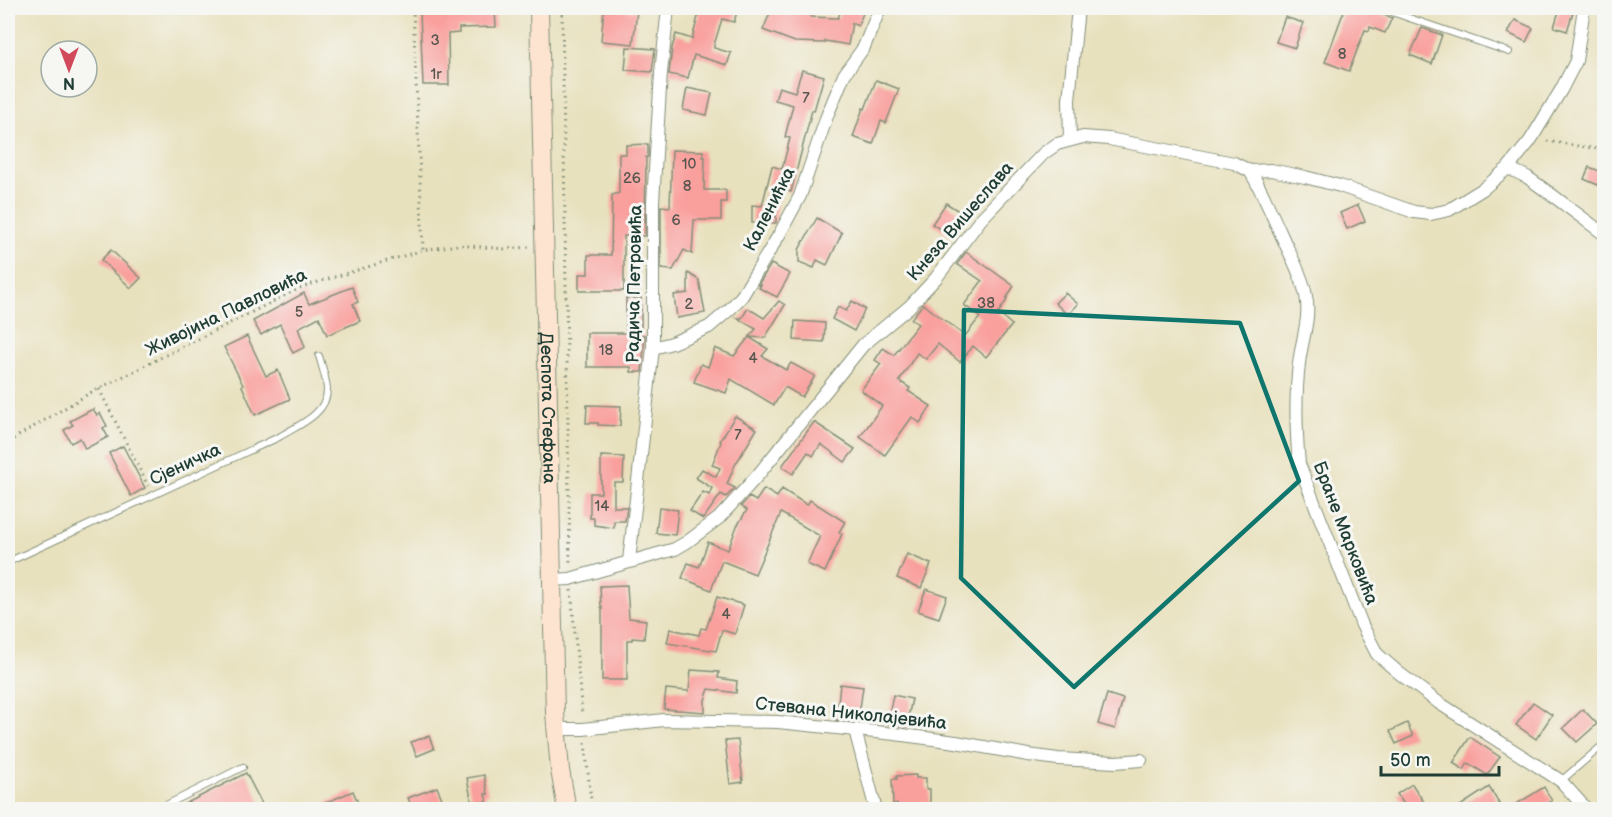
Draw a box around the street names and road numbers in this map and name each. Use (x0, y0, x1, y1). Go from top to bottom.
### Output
street label: Кнеза Вишеслава (903, 157, 1018, 285)
street label: Каленићка (739, 163, 800, 255)
street label: Радича Петровића (623, 204, 646, 363)
street label: Живојина Павловића (142, 264, 311, 361)
street label: Деспота Стефана (535, 332, 560, 484)
street label: Сјеничка (146, 439, 224, 490)
street label: Бране Марковића (1309, 459, 1383, 608)
street label: Стевана Николајевића (754, 693, 948, 734)

